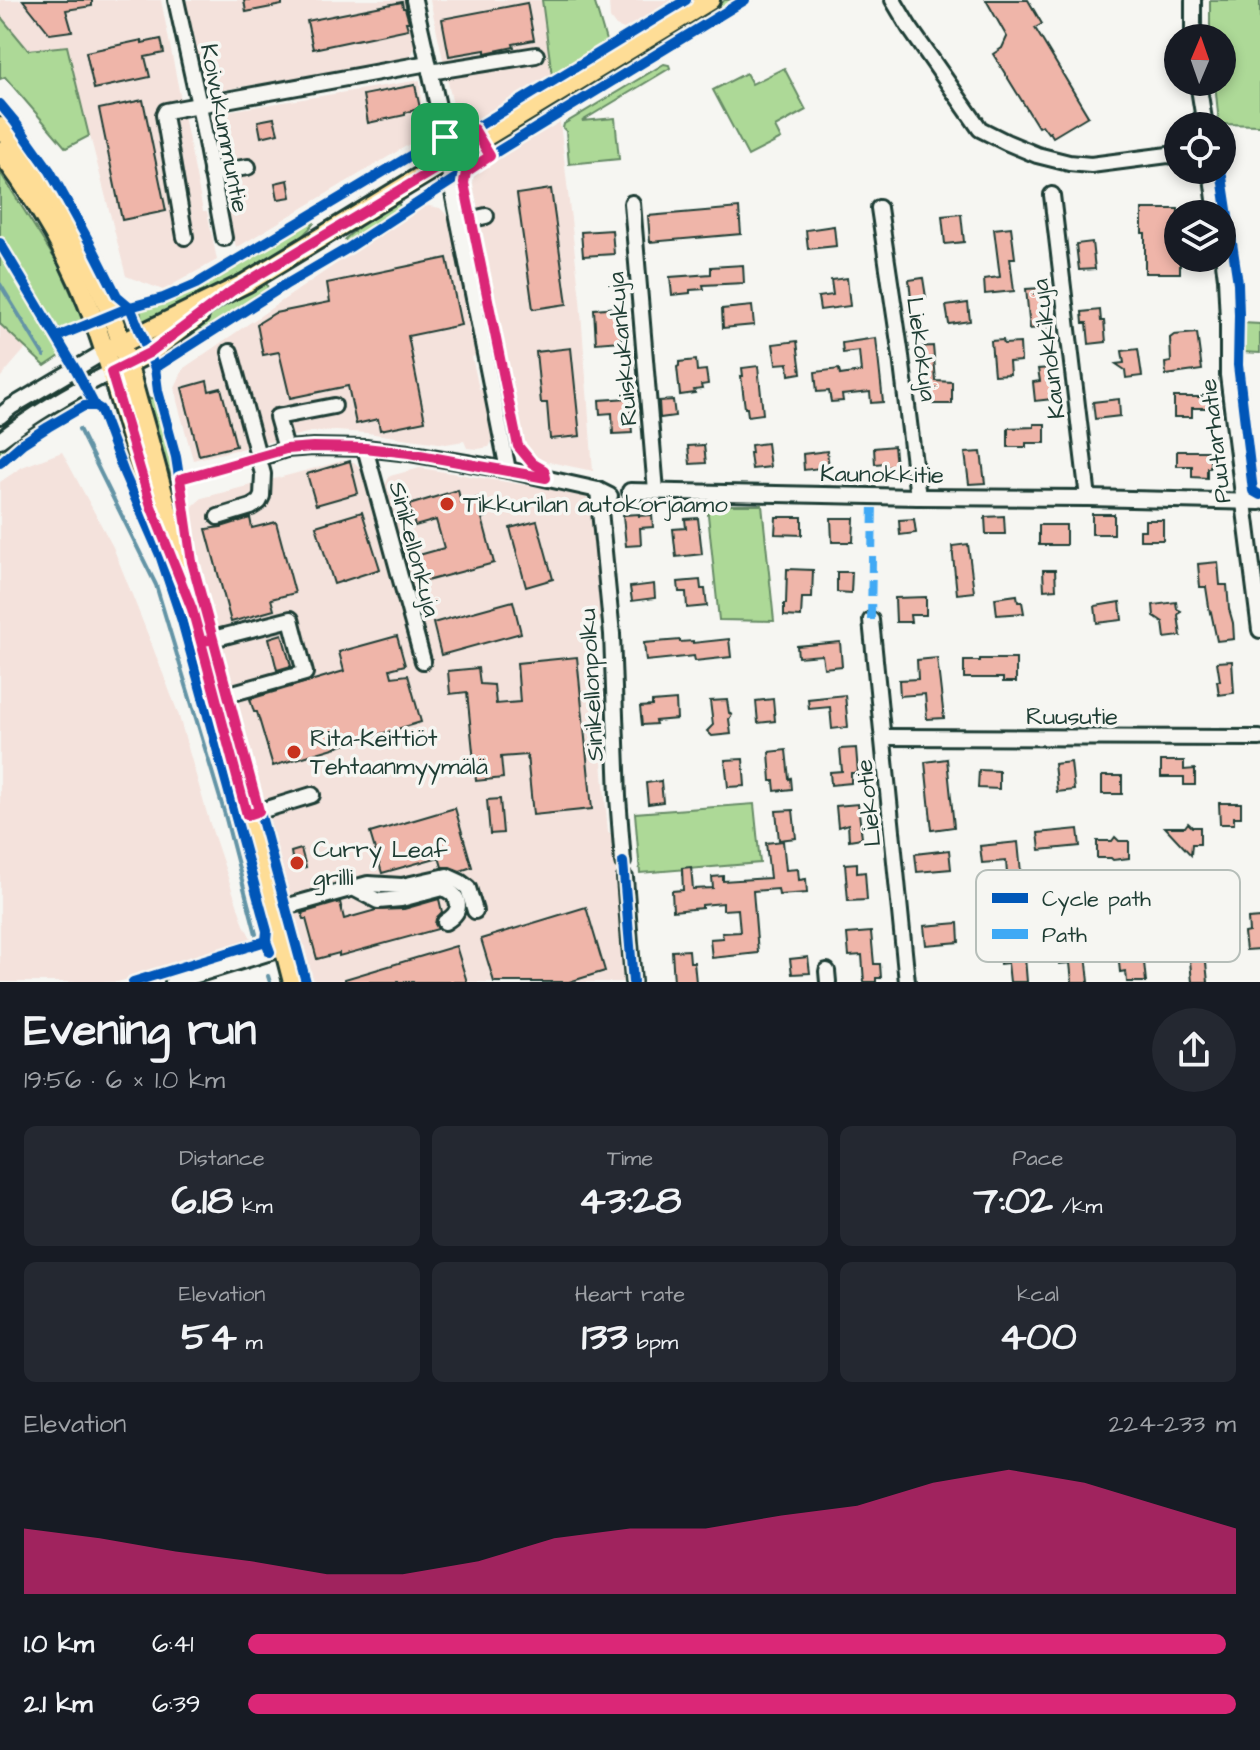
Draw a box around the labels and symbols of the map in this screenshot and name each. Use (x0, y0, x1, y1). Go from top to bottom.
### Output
north arrow (1164, 24, 1236, 96)
street label: Koivukummuntie (191, 41, 257, 215)
pin (411, 103, 479, 171)
street label: Ruiskukankuja (599, 271, 647, 427)
street label: Kaunokkikuja (1024, 277, 1074, 421)
street label: Liekokuja (897, 295, 945, 403)
street label: Puutarhatie (1191, 377, 1240, 505)
street label: Kaunokkitie (820, 457, 944, 493)
street label: Sinikellonkuja (380, 478, 448, 621)
place label: Tikkurilan autokorjaamo (463, 488, 728, 522)
marker: Tikkurilan autokorjaamo (438, 495, 456, 513)
street label: Sinikellonpolku (571, 608, 613, 762)
street label: Ruusutie (1026, 700, 1118, 734)
place label: Rita-Keittiöt Tehtaanmyymälä (310, 722, 488, 785)
marker: Rita-Keittiöt Tehtaanmyymälä (285, 743, 303, 761)
street label: Liekotie (847, 757, 890, 848)
place label: Curry Leaf grilli (313, 833, 448, 896)
marker: Curry Leaf grilli (288, 854, 306, 872)
legend (976, 870, 1240, 962)
text: Cycle path (1042, 884, 1151, 916)
text: Path (1042, 920, 1087, 951)

